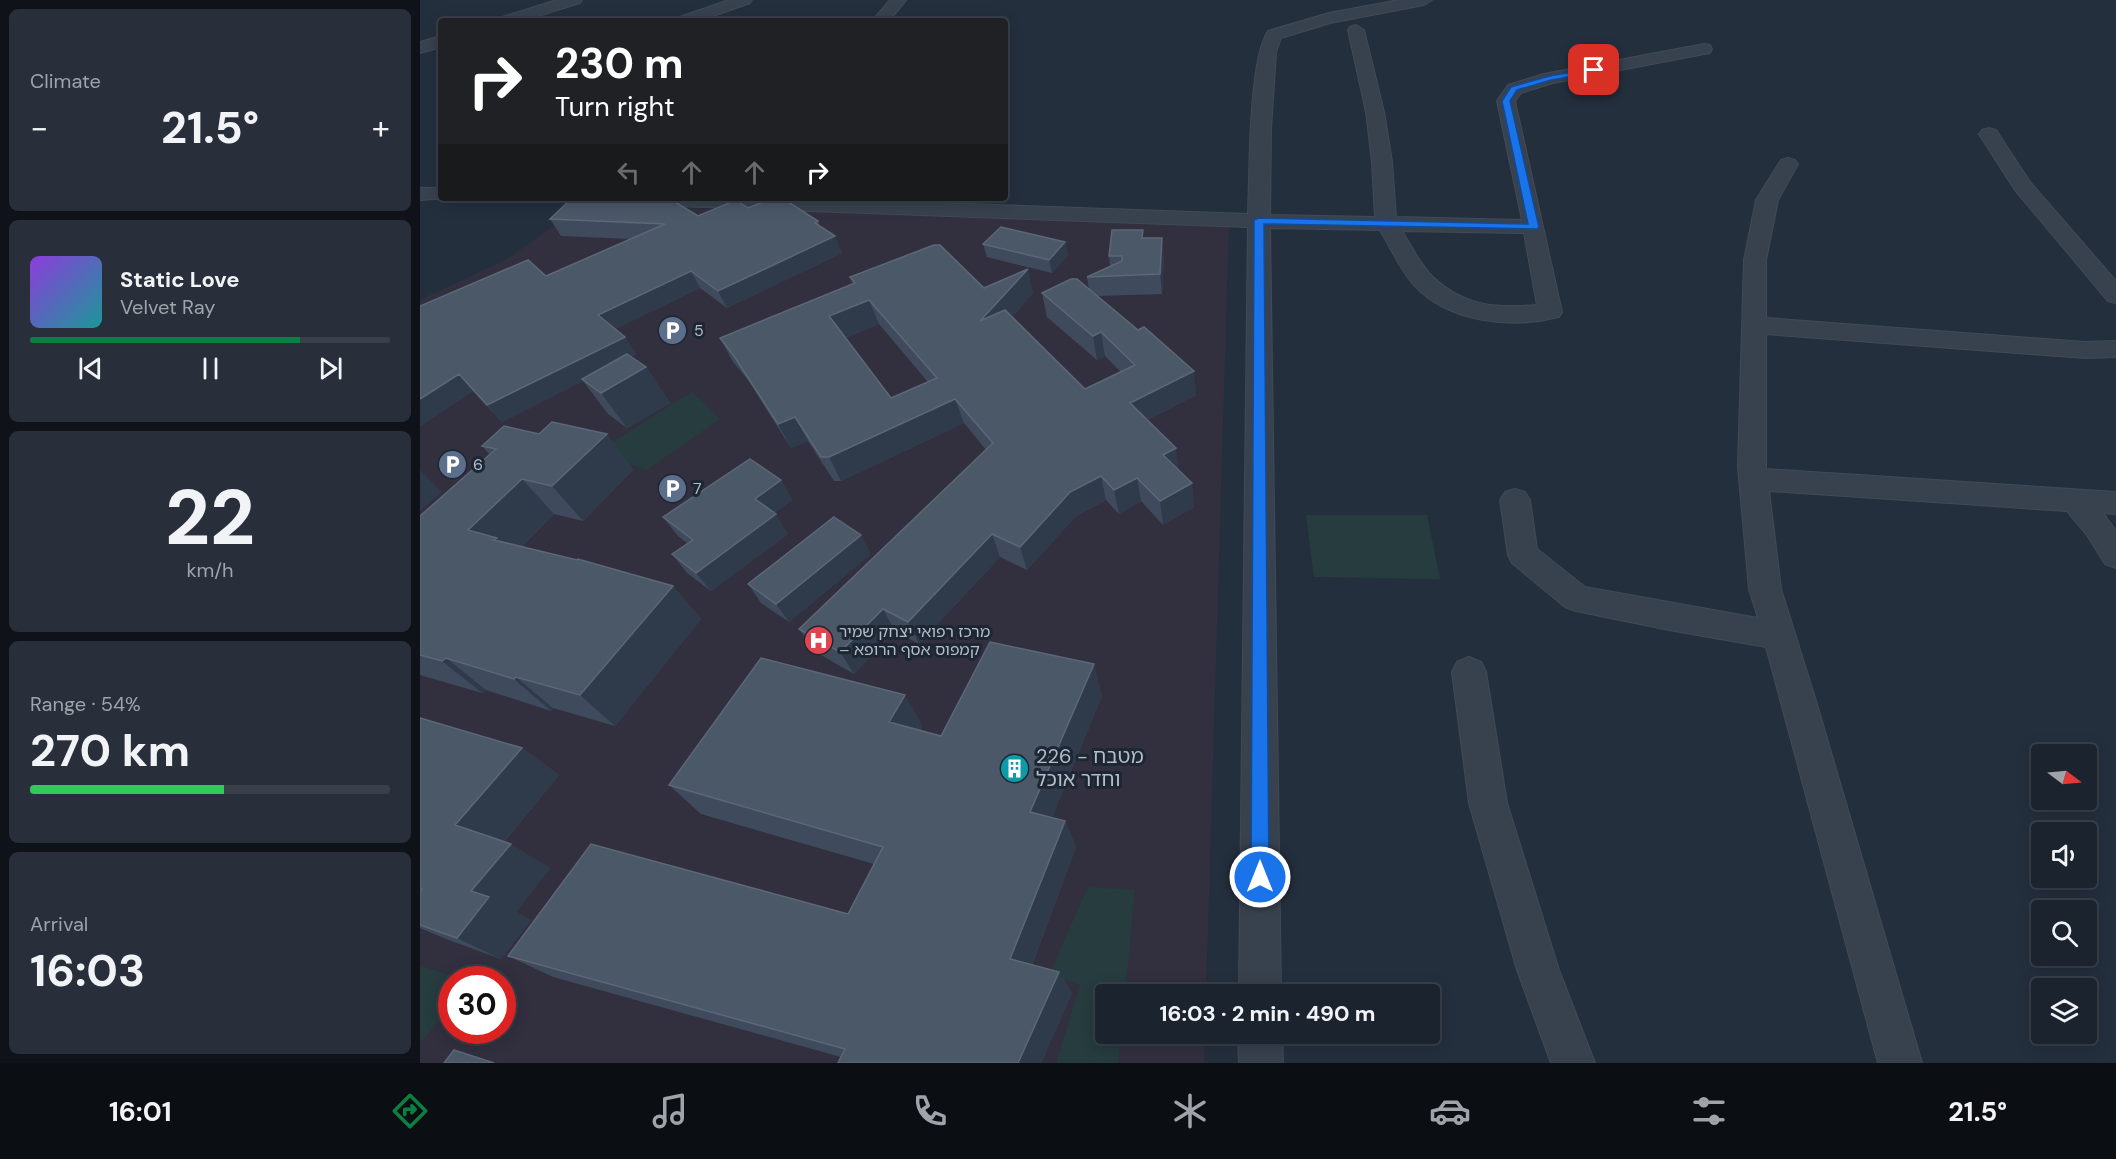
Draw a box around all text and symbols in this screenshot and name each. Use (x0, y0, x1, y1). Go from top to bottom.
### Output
text: 230 m (555, 36, 684, 91)
icon: right (456, 42, 534, 120)
pin (1568, 44, 1619, 95)
icon: arrive (1577, 53, 1610, 86)
text: Climate (30, 68, 101, 94)
text: Turn right (555, 89, 675, 124)
text: 21.5° (161, 98, 259, 157)
text: − (30, 106, 48, 149)
text: + (372, 106, 390, 149)
icon: left (612, 156, 645, 189)
icon: ahead (675, 156, 708, 189)
icon: ahead (738, 156, 771, 189)
icon: right (801, 156, 834, 189)
text: Static Love (120, 265, 240, 294)
text: Velvet Ray (120, 294, 215, 320)
parking icon: 5 (657, 314, 689, 346)
place label: 5 (694, 320, 704, 341)
icon: previous (74, 352, 107, 385)
icon: pause (194, 352, 227, 385)
icon: next (314, 352, 347, 385)
parking icon: 6 (436, 448, 468, 480)
place label: 6 (473, 454, 483, 475)
text: 22 (165, 467, 255, 568)
parking icon: 7 (656, 472, 688, 504)
place label: 7 (693, 478, 702, 499)
text: km/h (186, 557, 234, 583)
place label: מרכז רפואי יצחק שמיר – קמפוס אסף הרופא (839, 621, 990, 660)
hospital icon: מרכז רפואי יצחק שמיר – קמפוס אסף הרופא (802, 624, 834, 656)
text: Range · 54% (30, 691, 141, 717)
text: 270 km (30, 721, 190, 780)
place label: 226 - מטבח וחדר אוכל (1036, 743, 1144, 792)
north arrow (2031, 744, 2097, 810)
map controls (2031, 744, 2097, 1044)
building icon: 226 - מטבח וחדר אוכל (999, 752, 1031, 784)
button: sound (2031, 822, 2097, 888)
position arrow (1228, 845, 1292, 909)
button: search (2031, 900, 2097, 966)
text: Arrival (30, 911, 88, 937)
text: 16:03 (30, 941, 145, 1000)
speed limit sign: 30 (438, 966, 516, 1044)
button: layers (2031, 978, 2097, 1044)
text: 16:03 · 2 min · 490 m (1160, 999, 1375, 1028)
icon: directions (389, 1090, 431, 1132)
icon: music (649, 1090, 691, 1132)
icon: phone (909, 1090, 951, 1132)
icon: climate (1169, 1090, 1211, 1132)
icon: car (1429, 1090, 1471, 1132)
icon: filters (1688, 1090, 1730, 1132)
text: 16:01 (109, 1094, 172, 1129)
text: 21.5° (1948, 1094, 2007, 1129)

